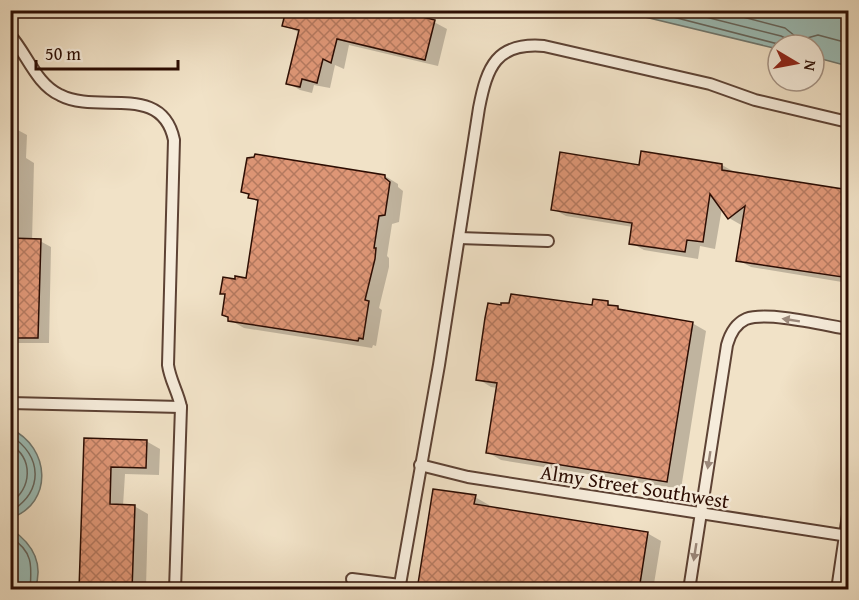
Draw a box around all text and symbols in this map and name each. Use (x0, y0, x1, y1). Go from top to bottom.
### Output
scale bar (36, 33, 178, 71)
north arrow (766, 33, 826, 93)
text: 50 m (45, 40, 81, 67)
text: N (798, 58, 824, 73)
one-way arrow (781, 315, 800, 324)
one-way arrow (705, 451, 714, 470)
street label: Almy Street Southwest (539, 457, 731, 515)
one-way arrow (690, 543, 699, 562)

